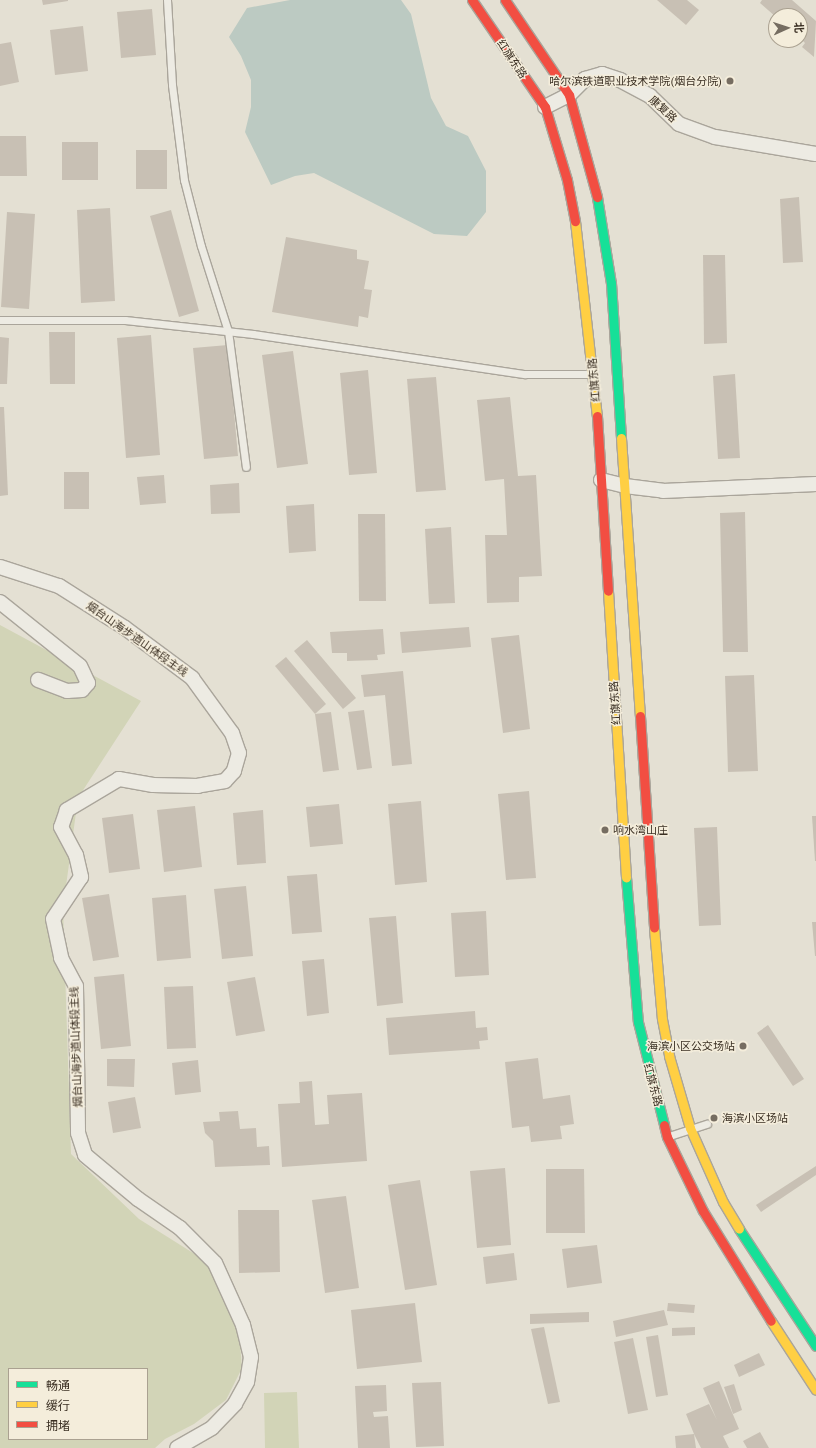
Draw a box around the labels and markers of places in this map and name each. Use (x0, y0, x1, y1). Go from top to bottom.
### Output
place label: 哈尔滨铁道职业技术学院(烟台分院) (549, 74, 722, 88)
marker: 哈尔滨铁道职业技术学院(烟台分院) (725, 76, 735, 86)
place label: 响水湾山庄 (613, 823, 668, 837)
marker: 响水湾山庄 (600, 825, 610, 835)
place label: 海滨小区公交场站 (647, 1039, 735, 1053)
marker: 海滨小区公交场站 (738, 1041, 748, 1051)
place label: 海滨小区场站 (722, 1111, 788, 1125)
marker: 海滨小区场站 (709, 1113, 719, 1123)

